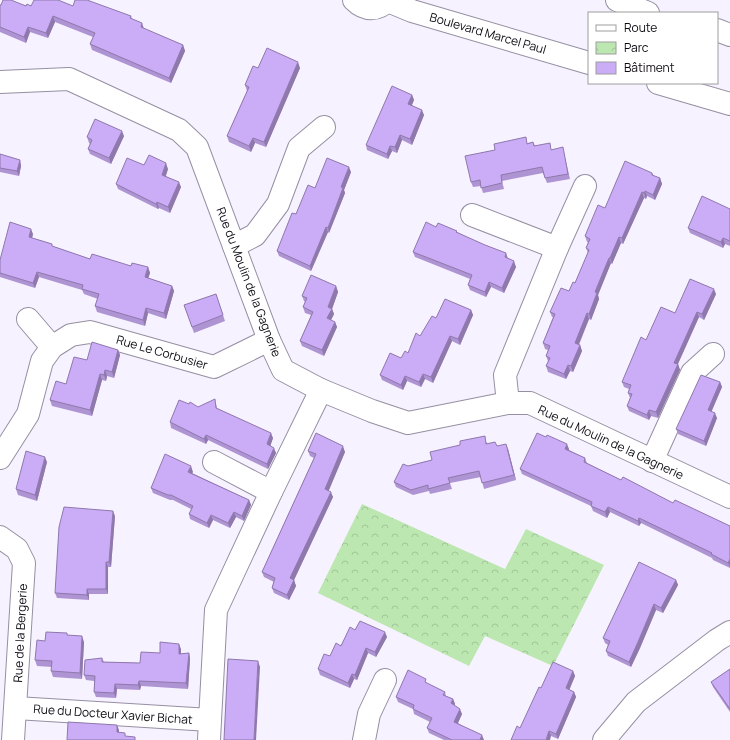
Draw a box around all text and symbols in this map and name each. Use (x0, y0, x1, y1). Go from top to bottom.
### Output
street label: Boulevard Marcel Paul (428, 8, 548, 58)
legend (588, 12, 718, 84)
text: Route (624, 19, 657, 36)
text: Parc (624, 39, 649, 56)
text: Bâtiment (624, 59, 675, 76)
street label: Rue du Moulin de la Gagnerie (213, 205, 285, 359)
street label: Rue Le Corbusier (114, 331, 210, 373)
street label: Rue du Moulin de la Gagnerie (535, 401, 687, 483)
street label: Rue de la Bergerie (9, 583, 31, 683)
street label: Rue du Docteur Xavier Bichat (33, 700, 193, 728)

